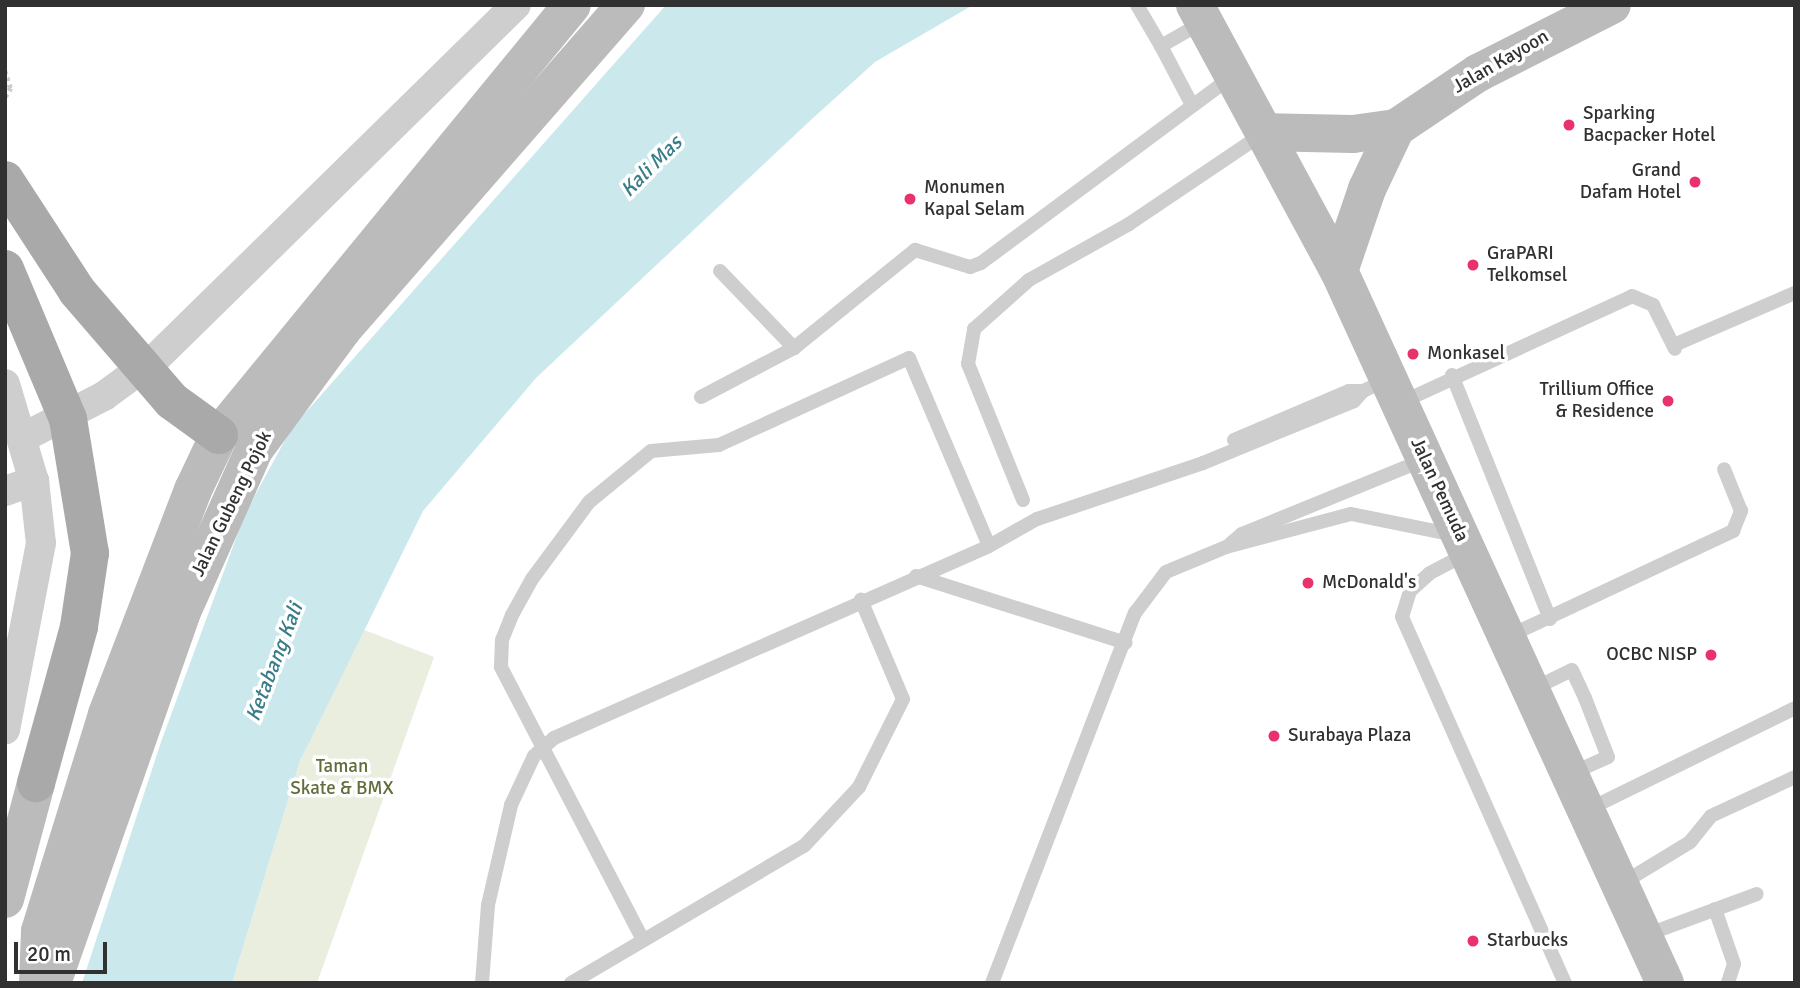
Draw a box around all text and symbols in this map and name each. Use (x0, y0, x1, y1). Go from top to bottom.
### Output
street label: Jalan Kayoon (1449, 25, 1553, 99)
place label: Sparking Bacpacker Hotel (1583, 103, 1716, 147)
marker: Sparking Bacpacker Hotel (1561, 117, 1577, 133)
water label: Kali Mas (615, 130, 687, 202)
place label: Grand Dafam Hotel (1580, 160, 1681, 204)
marker: Grand Dafam Hotel (1687, 174, 1703, 190)
place label: Monumen Kapal Selam (924, 177, 1025, 221)
marker: Monumen Kapal Selam (902, 191, 918, 207)
place label: GraPARI Telkomsel (1487, 243, 1567, 287)
marker: GraPARI Telkomsel (1465, 257, 1481, 273)
place label: Monkasel (1427, 343, 1505, 365)
marker: Monkasel (1405, 346, 1421, 362)
place label: Trillium Office & Residence (1540, 379, 1654, 423)
marker: Trillium Office & Residence (1660, 393, 1676, 409)
street label: Jalan Gubeng Pojok (187, 428, 277, 580)
street label: Jalan Pemuda (1405, 434, 1473, 546)
place label: McDonald's (1322, 572, 1416, 594)
marker: McDonald's (1300, 575, 1316, 591)
water label: Ketabang Kali (240, 599, 308, 725)
place label: OCBC NISP (1606, 644, 1697, 666)
marker: OCBC NISP (1703, 647, 1719, 663)
place label: Surabaya Plaza (1288, 725, 1411, 747)
marker: Surabaya Plaza (1266, 728, 1282, 744)
park label: Taman Skate & BMX (290, 756, 394, 800)
scale bar (18, 928, 110, 972)
place label: Starbucks (1487, 930, 1568, 952)
marker: Starbucks (1465, 933, 1481, 949)
text: 20 m (27, 941, 71, 967)

